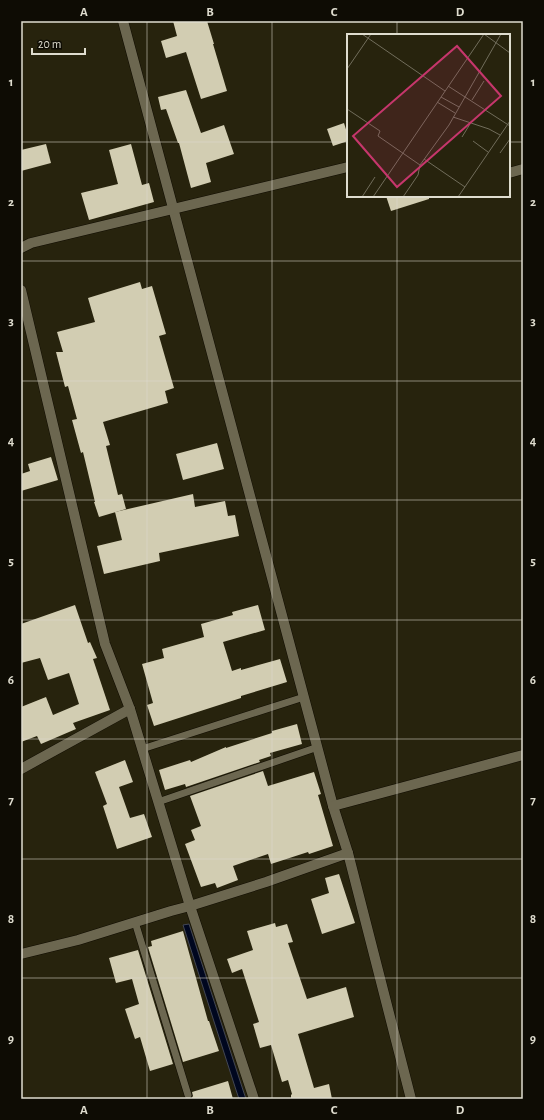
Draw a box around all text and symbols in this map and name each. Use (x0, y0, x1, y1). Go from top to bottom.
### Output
text: A (80, 6, 88, 19)
text: B (206, 6, 214, 19)
text: C (331, 6, 338, 19)
text: D (456, 6, 465, 19)
scale bar (32, 30, 85, 56)
inset map (347, 34, 510, 197)
text: 20 m (38, 38, 61, 50)
text: 1 (9, 76, 13, 89)
text: 1 (531, 76, 535, 89)
text: 2 (8, 196, 14, 209)
text: 2 (530, 196, 536, 209)
text: 3 (8, 315, 14, 328)
text: 3 (530, 315, 536, 328)
text: 4 (8, 435, 15, 448)
text: 4 (530, 435, 537, 448)
text: 5 (8, 555, 14, 568)
text: 5 (530, 555, 536, 568)
text: 6 (8, 674, 14, 687)
text: 6 (530, 674, 536, 687)
text: 7 (8, 794, 14, 807)
text: 7 (530, 794, 536, 807)
text: 8 (8, 913, 14, 926)
text: 8 (530, 913, 536, 926)
text: 9 (8, 1033, 14, 1046)
text: 9 (530, 1033, 536, 1046)
text: A (80, 1104, 88, 1117)
text: B (206, 1104, 214, 1117)
text: C (331, 1104, 338, 1117)
text: D (456, 1104, 465, 1117)

